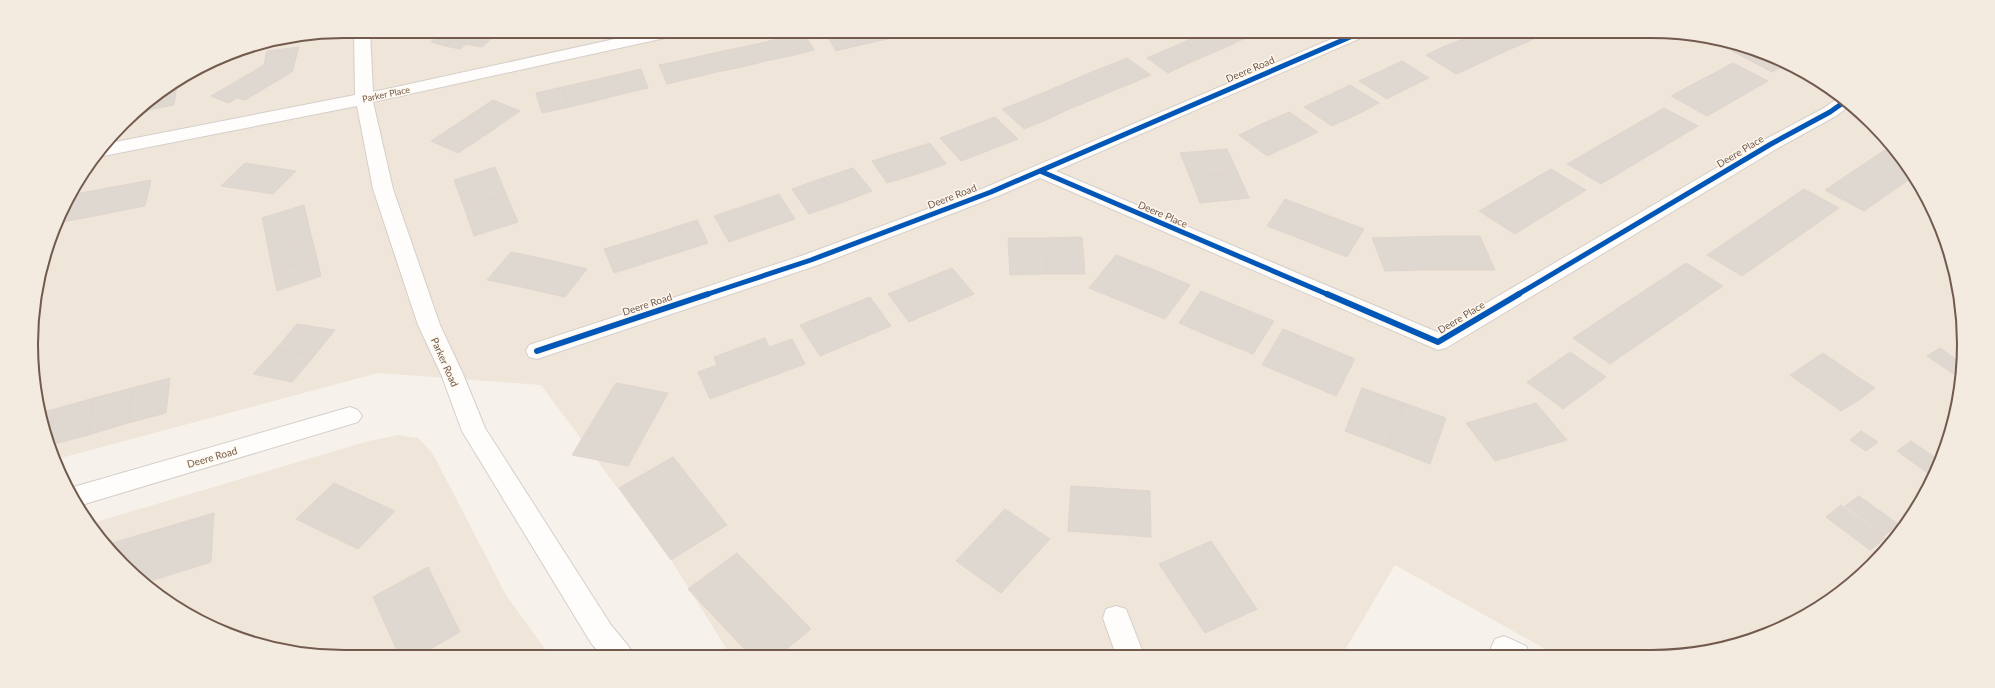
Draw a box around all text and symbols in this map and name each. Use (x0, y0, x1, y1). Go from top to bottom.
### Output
street label: Deere Road (1224, 53, 1276, 85)
street label: Parker Place (361, 84, 411, 104)
street label: Deere Place (1714, 132, 1766, 170)
street label: Deere Road (926, 181, 978, 211)
street label: Deere Place (1136, 198, 1190, 230)
street label: Deere Road (621, 290, 673, 318)
street label: Deere Place (1435, 298, 1487, 336)
street label: Parker Road (429, 335, 461, 389)
street label: Deere Road (186, 444, 238, 470)

